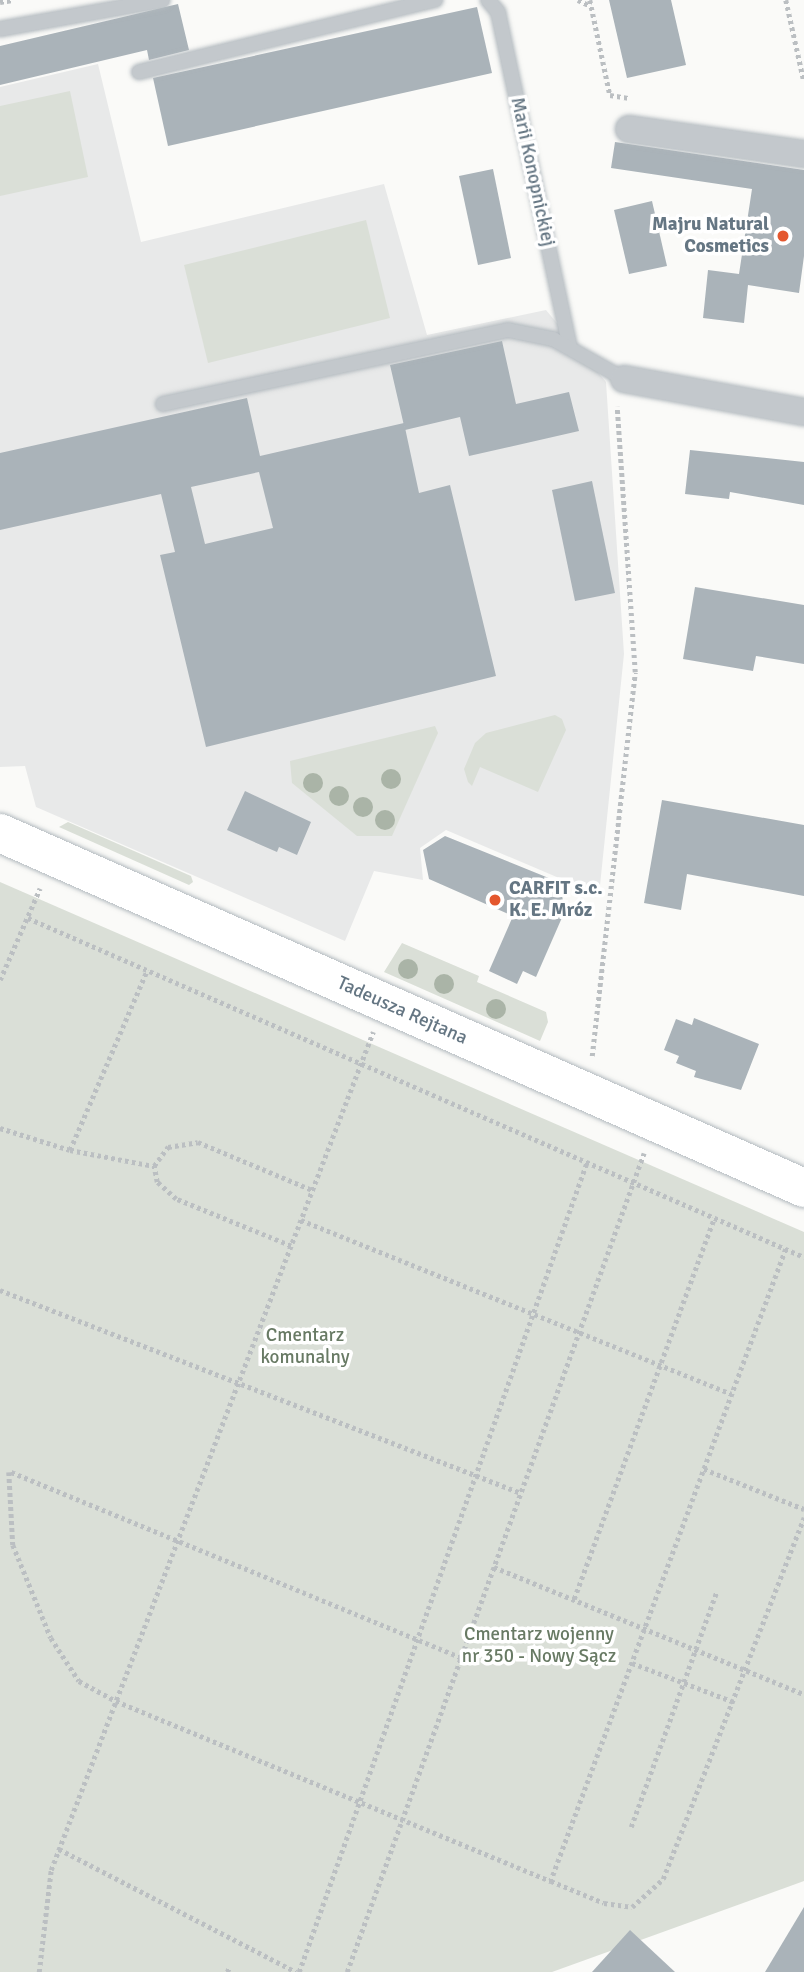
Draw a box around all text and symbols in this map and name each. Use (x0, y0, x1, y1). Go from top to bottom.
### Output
street label: Marii Konopnickiej (505, 95, 559, 249)
place label: Majru Natural Cosmetics (652, 214, 769, 258)
marker: Majru Natural Cosmetics (775, 228, 791, 244)
place label: CARFIT s.c. K. E. Mróz (509, 878, 603, 922)
marker: CARFIT s.c. K. E. Mróz (487, 892, 503, 908)
street label: Tadeusza Rejtana (333, 972, 471, 1050)
park label: Cmentarz komunalny (260, 1325, 350, 1369)
park label: Cmentarz wojenny nr 350 - Nowy Sącz (462, 1624, 616, 1668)

